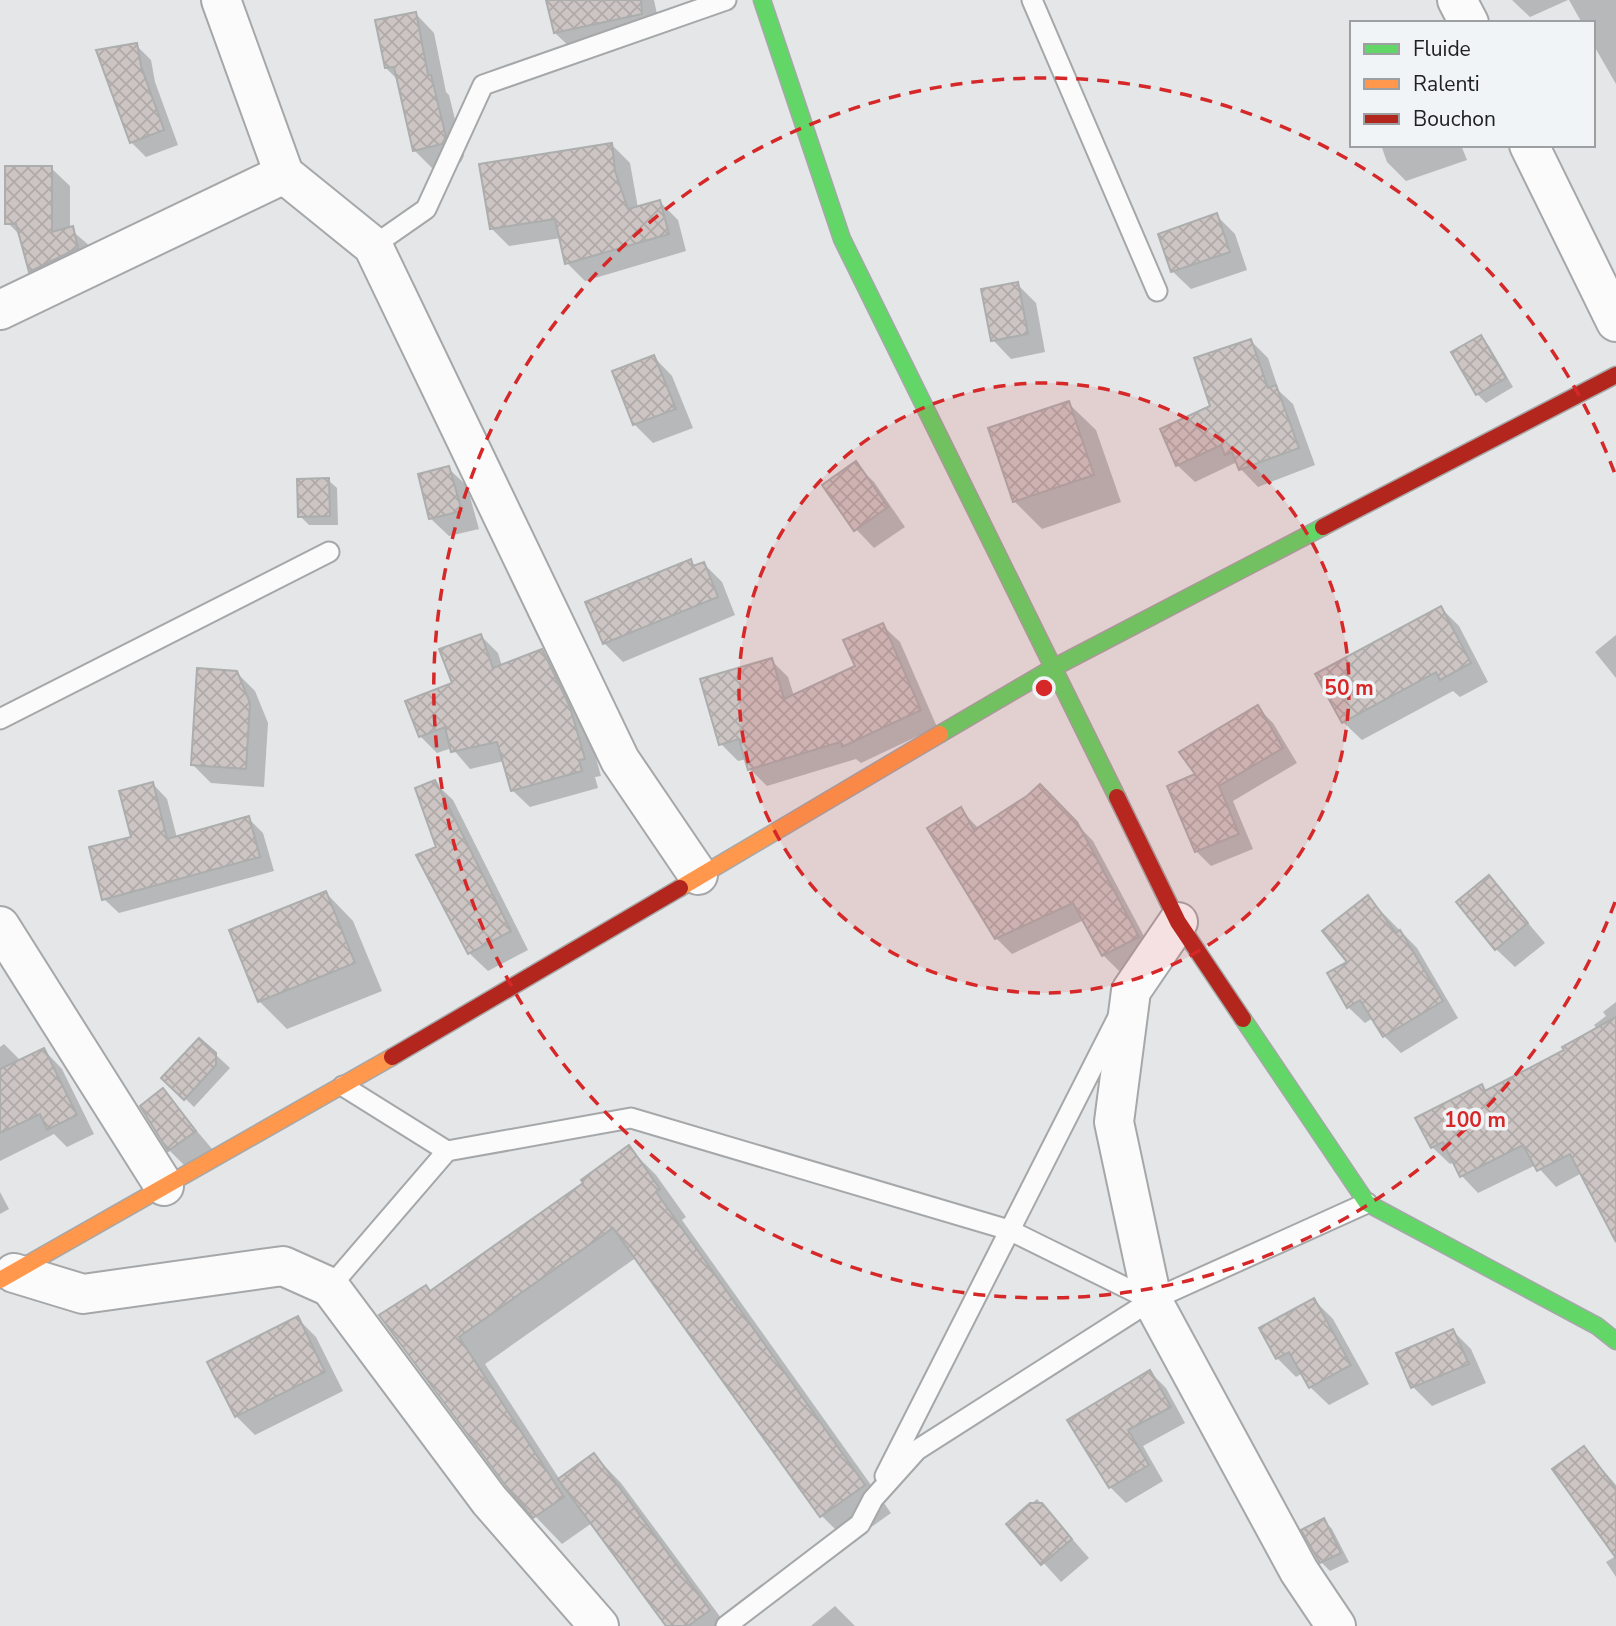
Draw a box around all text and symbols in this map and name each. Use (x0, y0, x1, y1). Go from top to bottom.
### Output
legend (1350, 21, 1595, 147)
text: Fluide (1413, 35, 1471, 63)
text: Ralenti (1413, 70, 1480, 98)
text: Bouchon (1413, 105, 1496, 133)
text: 50 m (1324, 674, 1374, 702)
centre of rings (1032, 676, 1056, 700)
text: 100 m (1444, 1106, 1506, 1134)

